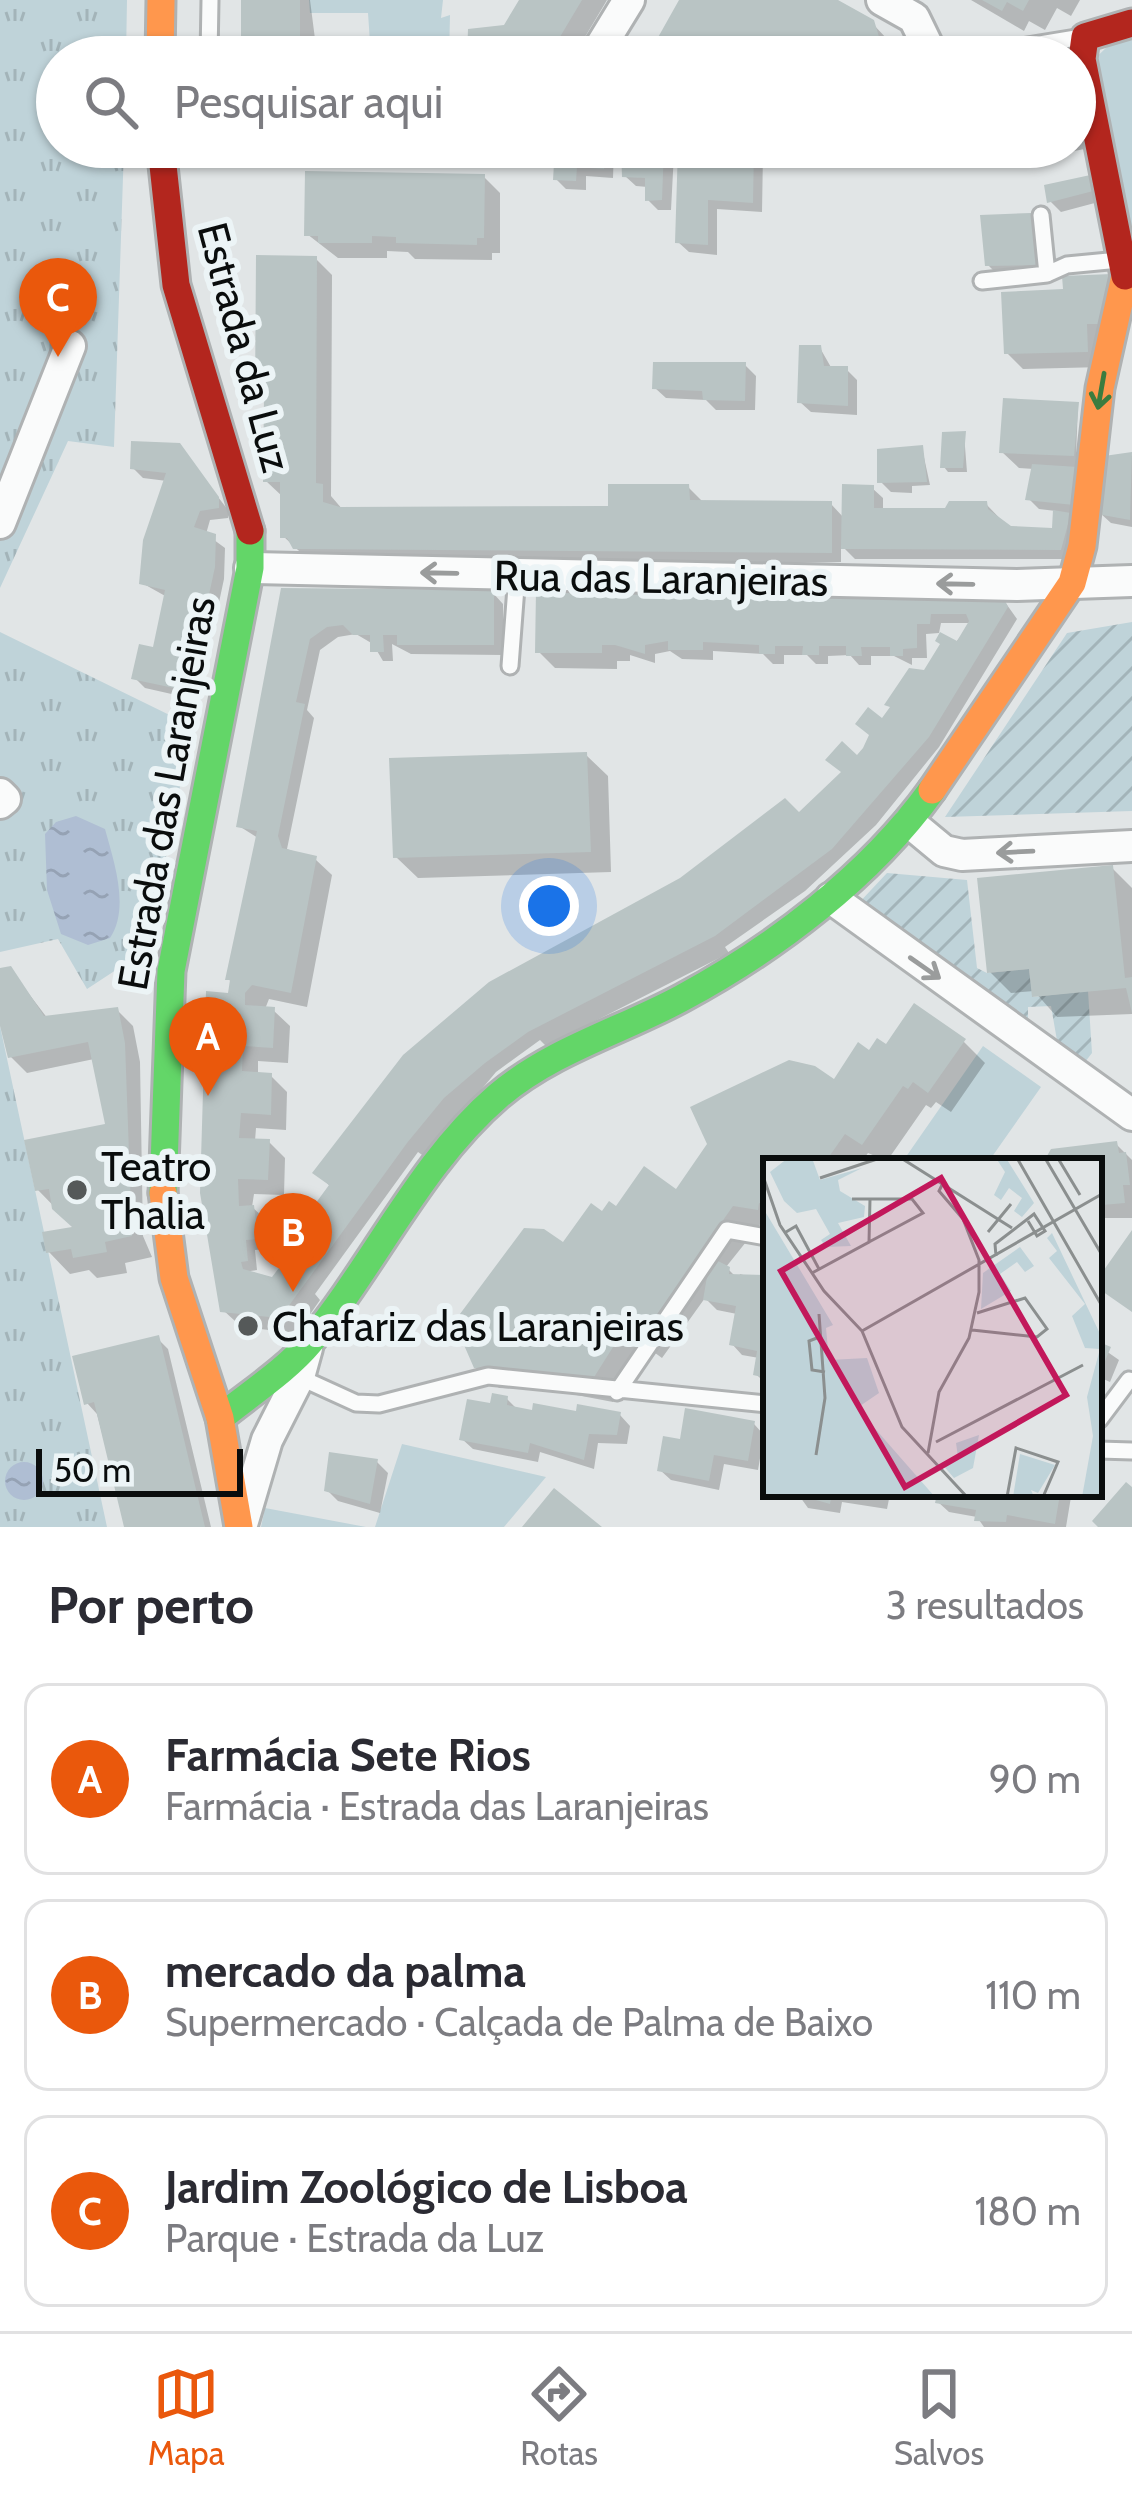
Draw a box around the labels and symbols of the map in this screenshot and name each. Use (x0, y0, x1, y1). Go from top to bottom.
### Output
street label: Estrada da Luz (187, 217, 303, 477)
pin: C (19, 258, 97, 357)
one-way arrow (1089, 370, 1112, 409)
street label: Rua das Laranjeiras (493, 549, 829, 607)
one-way arrow (420, 561, 459, 584)
one-way arrow (936, 573, 975, 595)
street label: Estrada das Laranjeiras (106, 592, 226, 994)
one-way arrow (996, 841, 1035, 864)
your location (519, 876, 579, 936)
one-way arrow (908, 954, 941, 980)
pin: A (169, 997, 247, 1096)
place label: Teatro Thalia (101, 1140, 211, 1240)
inset map (763, 1158, 1102, 1497)
marker: Teatro Thalia (64, 1177, 90, 1203)
pin: B (254, 1193, 332, 1292)
place label: Chafariz das Laranjeiras (272, 1300, 684, 1352)
marker: Chafariz das Laranjeiras (235, 1313, 261, 1339)
scale bar (36, 1443, 243, 1496)

